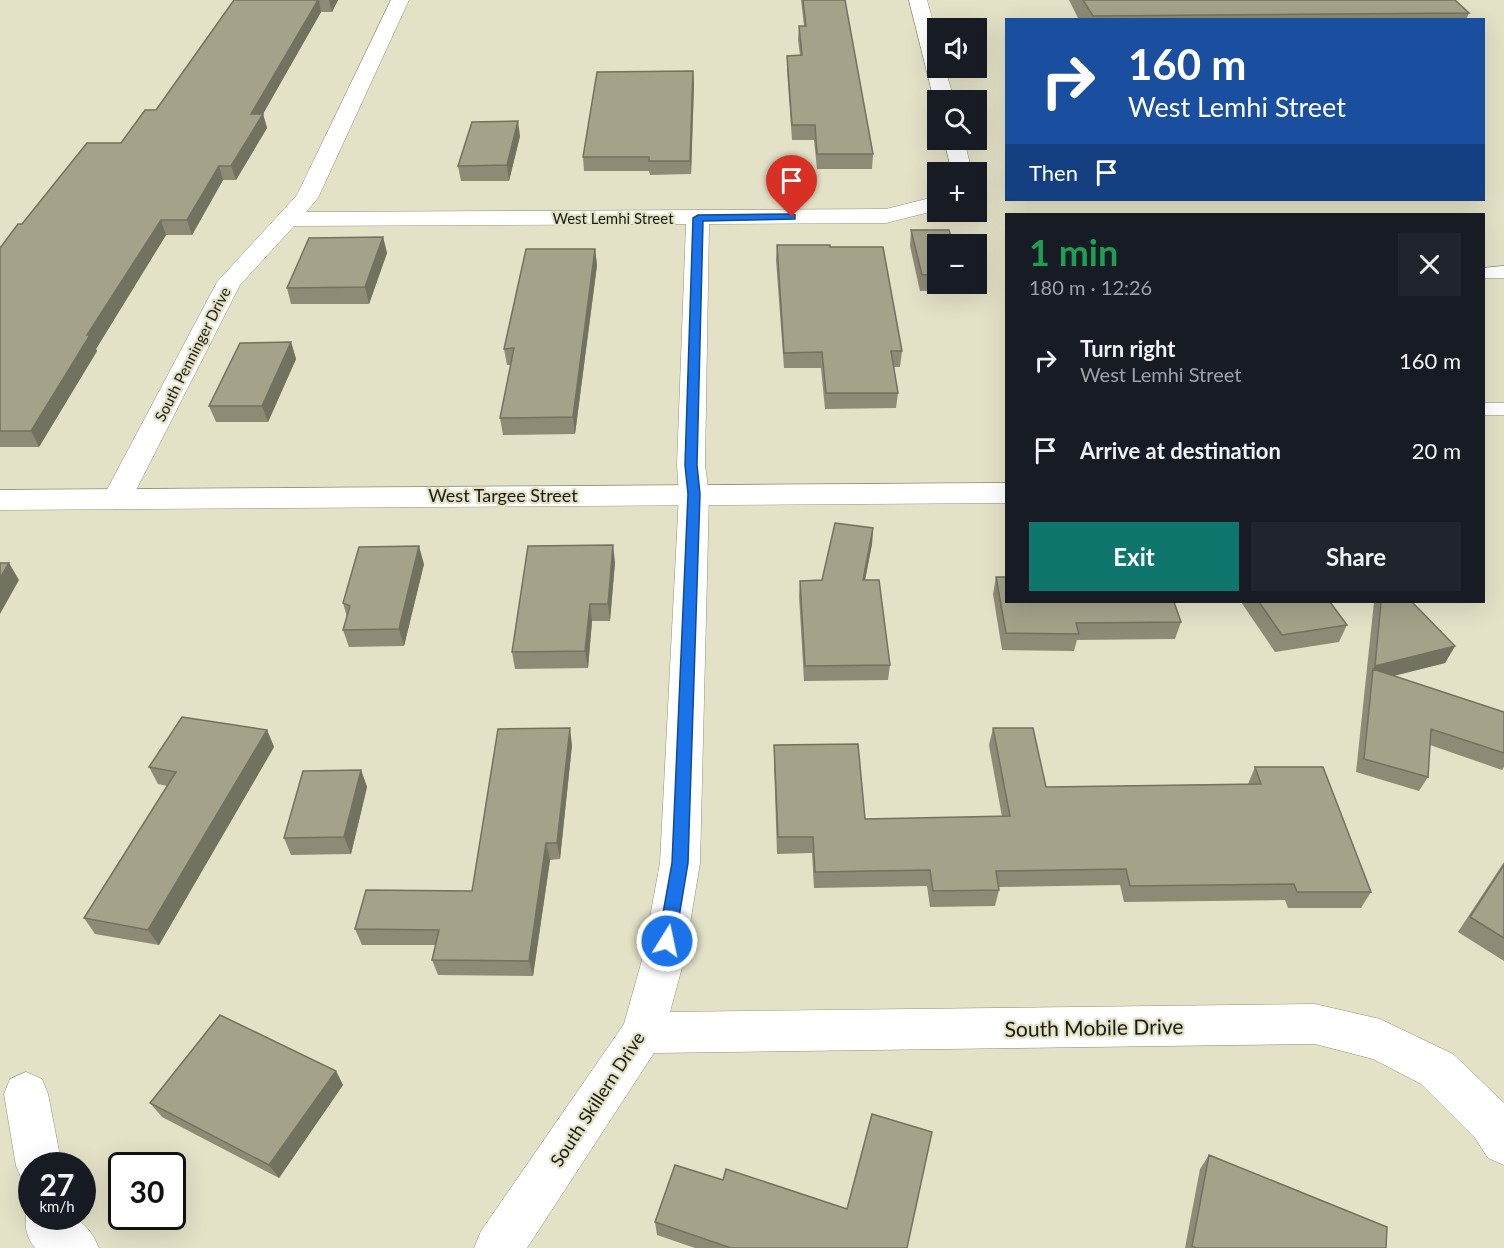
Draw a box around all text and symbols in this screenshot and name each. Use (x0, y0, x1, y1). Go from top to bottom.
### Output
map controls (927, 18, 987, 294)
button: sound (927, 18, 987, 78)
text: 160 m (1128, 39, 1246, 89)
icon: right (1029, 42, 1107, 120)
button: search (927, 90, 987, 150)
text: West Lemhi Street (1128, 90, 1346, 123)
pin (766, 155, 817, 217)
icon: arrive (1090, 156, 1123, 189)
text: Then (1029, 159, 1078, 186)
button: + (927, 162, 987, 222)
icon: arrive (775, 164, 808, 197)
street label: West Lemhi Street (552, 209, 674, 227)
text: 1 min (1029, 230, 1118, 274)
button: close (1398, 233, 1461, 296)
button: − (927, 234, 987, 294)
text: 180 m · 12:26 (1029, 275, 1152, 299)
street label: South Penninger Drive (150, 284, 234, 424)
text: Turn right (1080, 335, 1175, 362)
icon: right (1029, 344, 1062, 377)
text: 160 m (1399, 347, 1461, 374)
text: West Lemhi Street (1080, 362, 1241, 386)
icon: arrive (1029, 434, 1062, 467)
text: Arrive at destination (1080, 437, 1281, 464)
text: 20 m (1412, 437, 1461, 464)
street label: West Targee Street (428, 484, 578, 506)
button: Exit (1029, 522, 1239, 591)
button: Share (1251, 522, 1461, 591)
position arrow (635, 909, 699, 973)
street label: South Mobile Drive (1004, 1013, 1184, 1041)
street label: South Skillern Drive (545, 1027, 649, 1171)
speed limit sign: 30 (108, 1152, 186, 1230)
text: 27 (40, 1166, 74, 1202)
text: km/h (39, 1197, 75, 1215)

